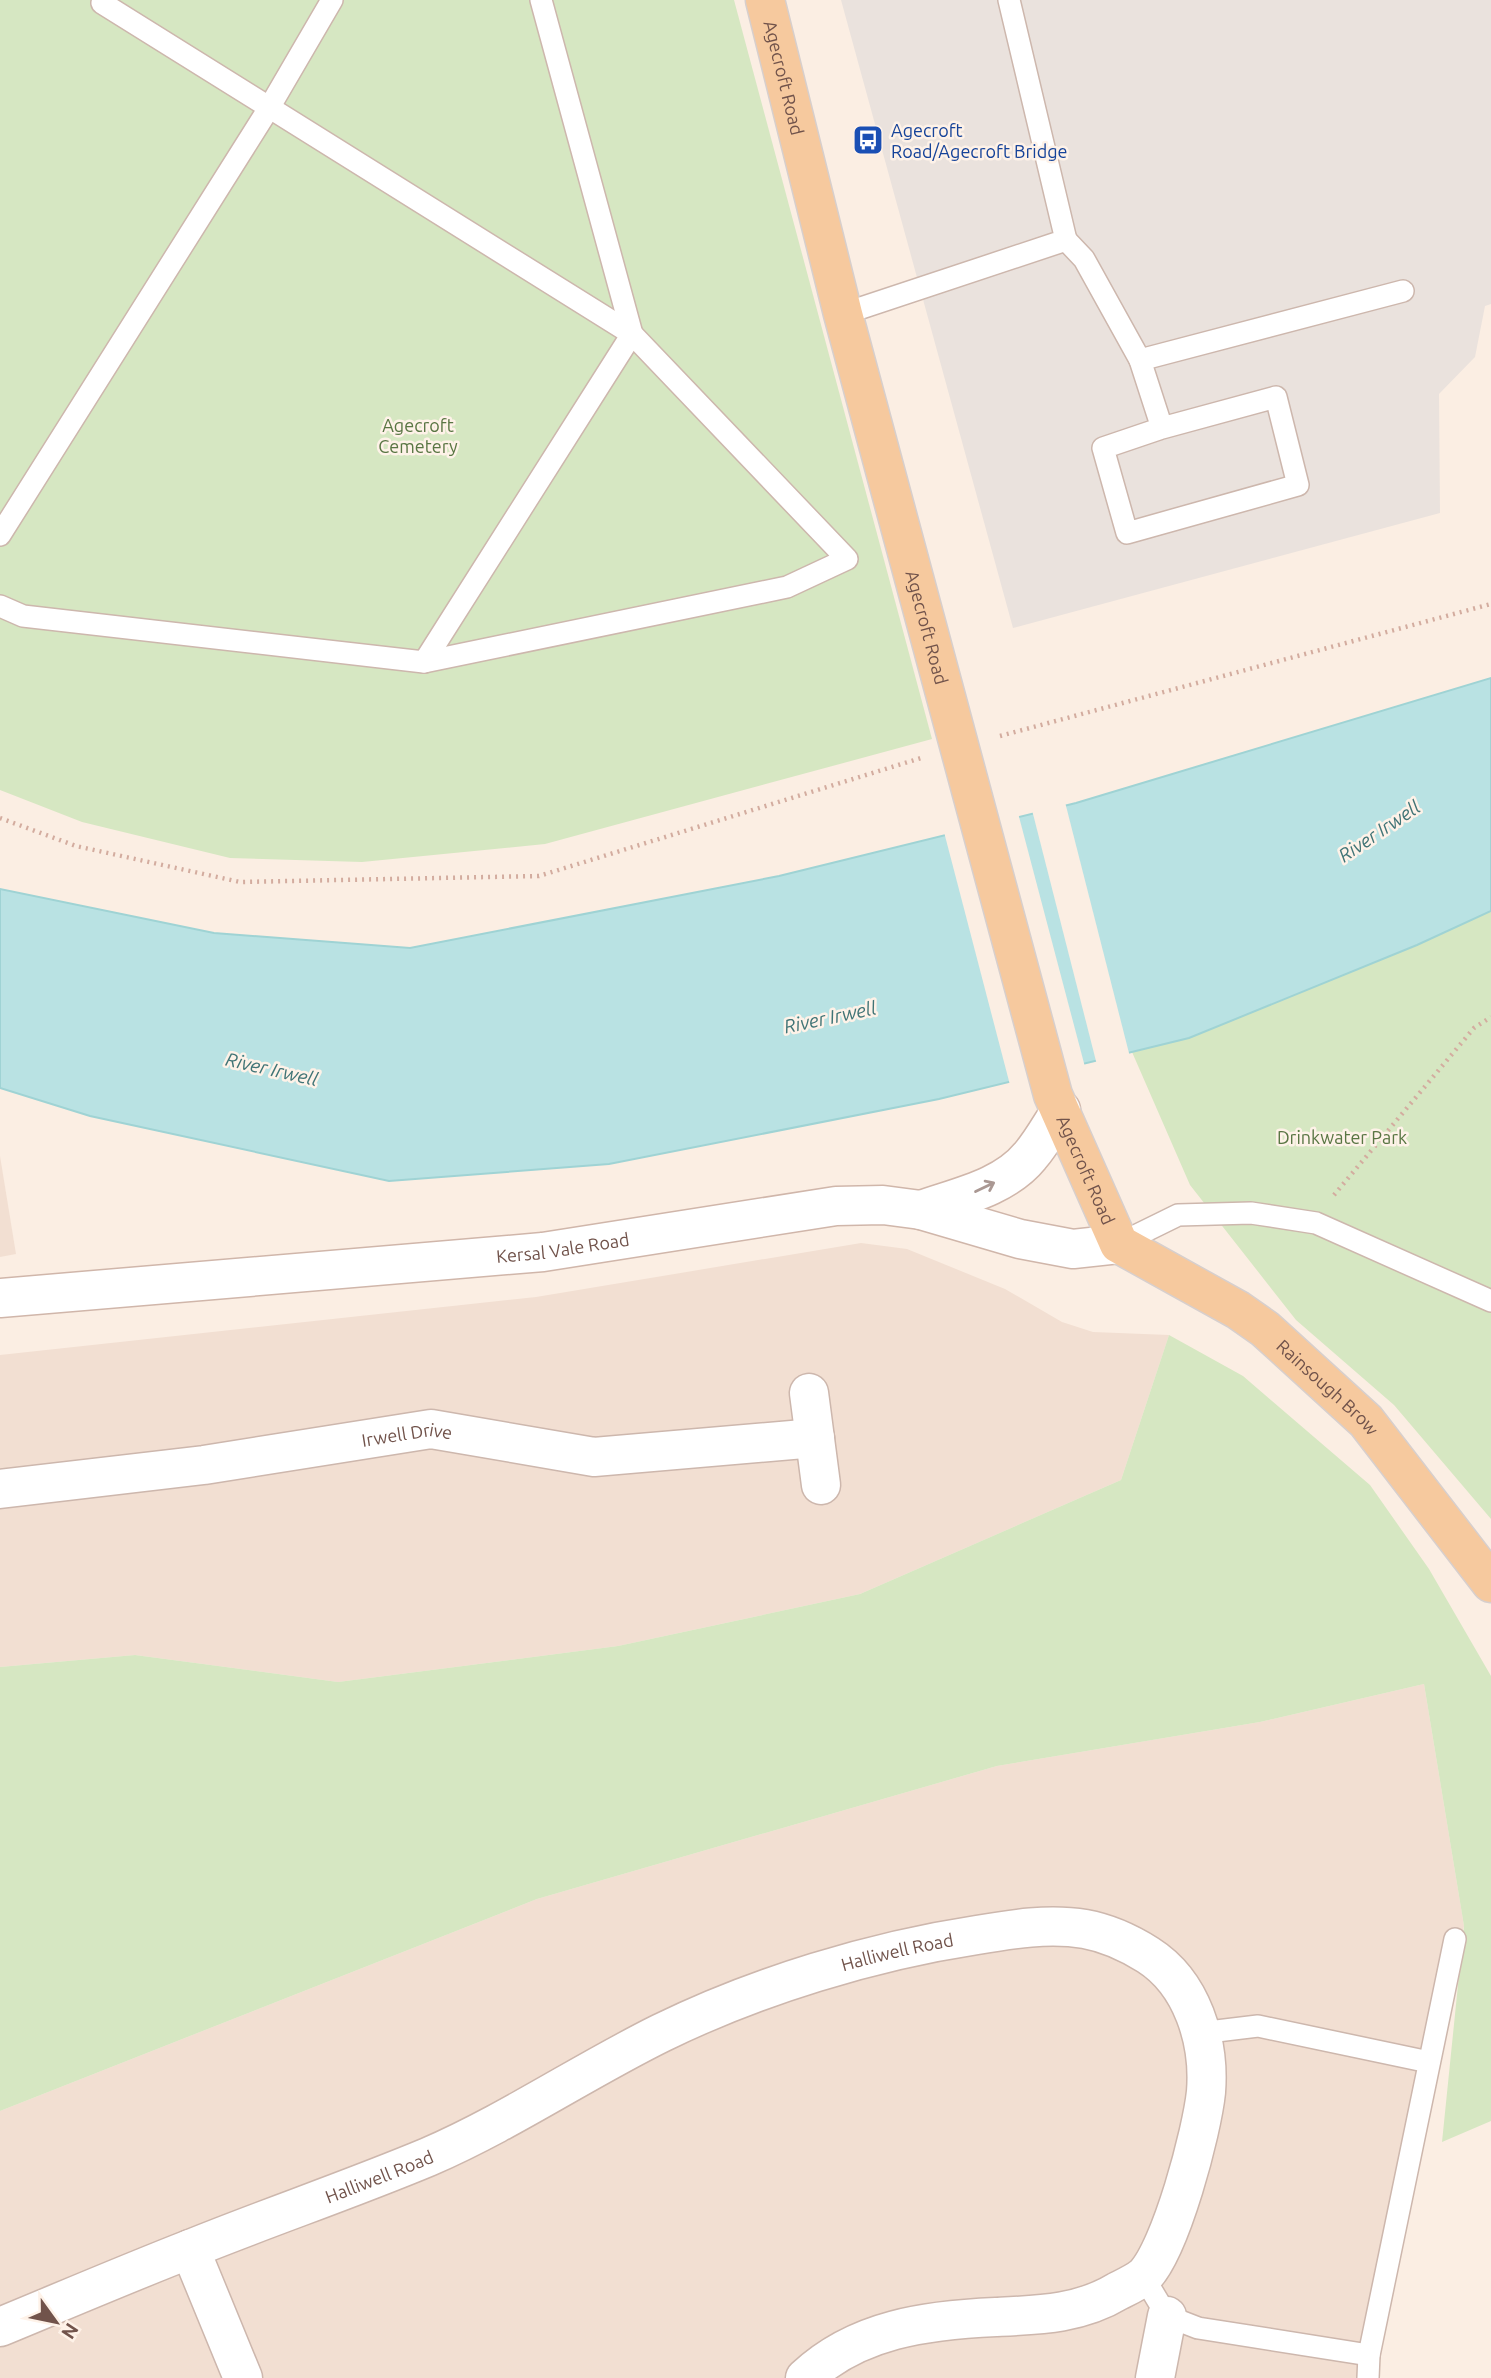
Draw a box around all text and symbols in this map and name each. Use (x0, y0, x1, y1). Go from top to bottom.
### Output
street label: Agecroft Road (760, 18, 808, 137)
place label: Agecroft Road/Agecroft Bridge (891, 120, 1068, 161)
bus stop icon: Agecroft Road/Agecroft Bridge (851, 123, 885, 157)
park label: Agecroft Cemetery (378, 415, 458, 456)
street label: Agecroft Road (902, 568, 952, 687)
water label: River Irwell (1334, 795, 1425, 866)
water label: River Irwell (782, 996, 879, 1038)
water label: River Irwell (224, 1048, 321, 1090)
street label: Agecroft Road (1053, 1112, 1119, 1227)
park label: Drinkwater Park (1277, 1127, 1407, 1147)
one-way arrow (974, 1179, 995, 1193)
street label: Kersal Vale Road (495, 1229, 631, 1266)
street label: Rainsough Brow (1273, 1335, 1383, 1439)
street label: Irwell Drive (360, 1419, 454, 1450)
street label: Halliwell Road (839, 1929, 955, 1974)
street label: Halliwell Road (322, 2146, 436, 2206)
north arrow (21, 2287, 91, 2357)
text: N (57, 2319, 83, 2343)

